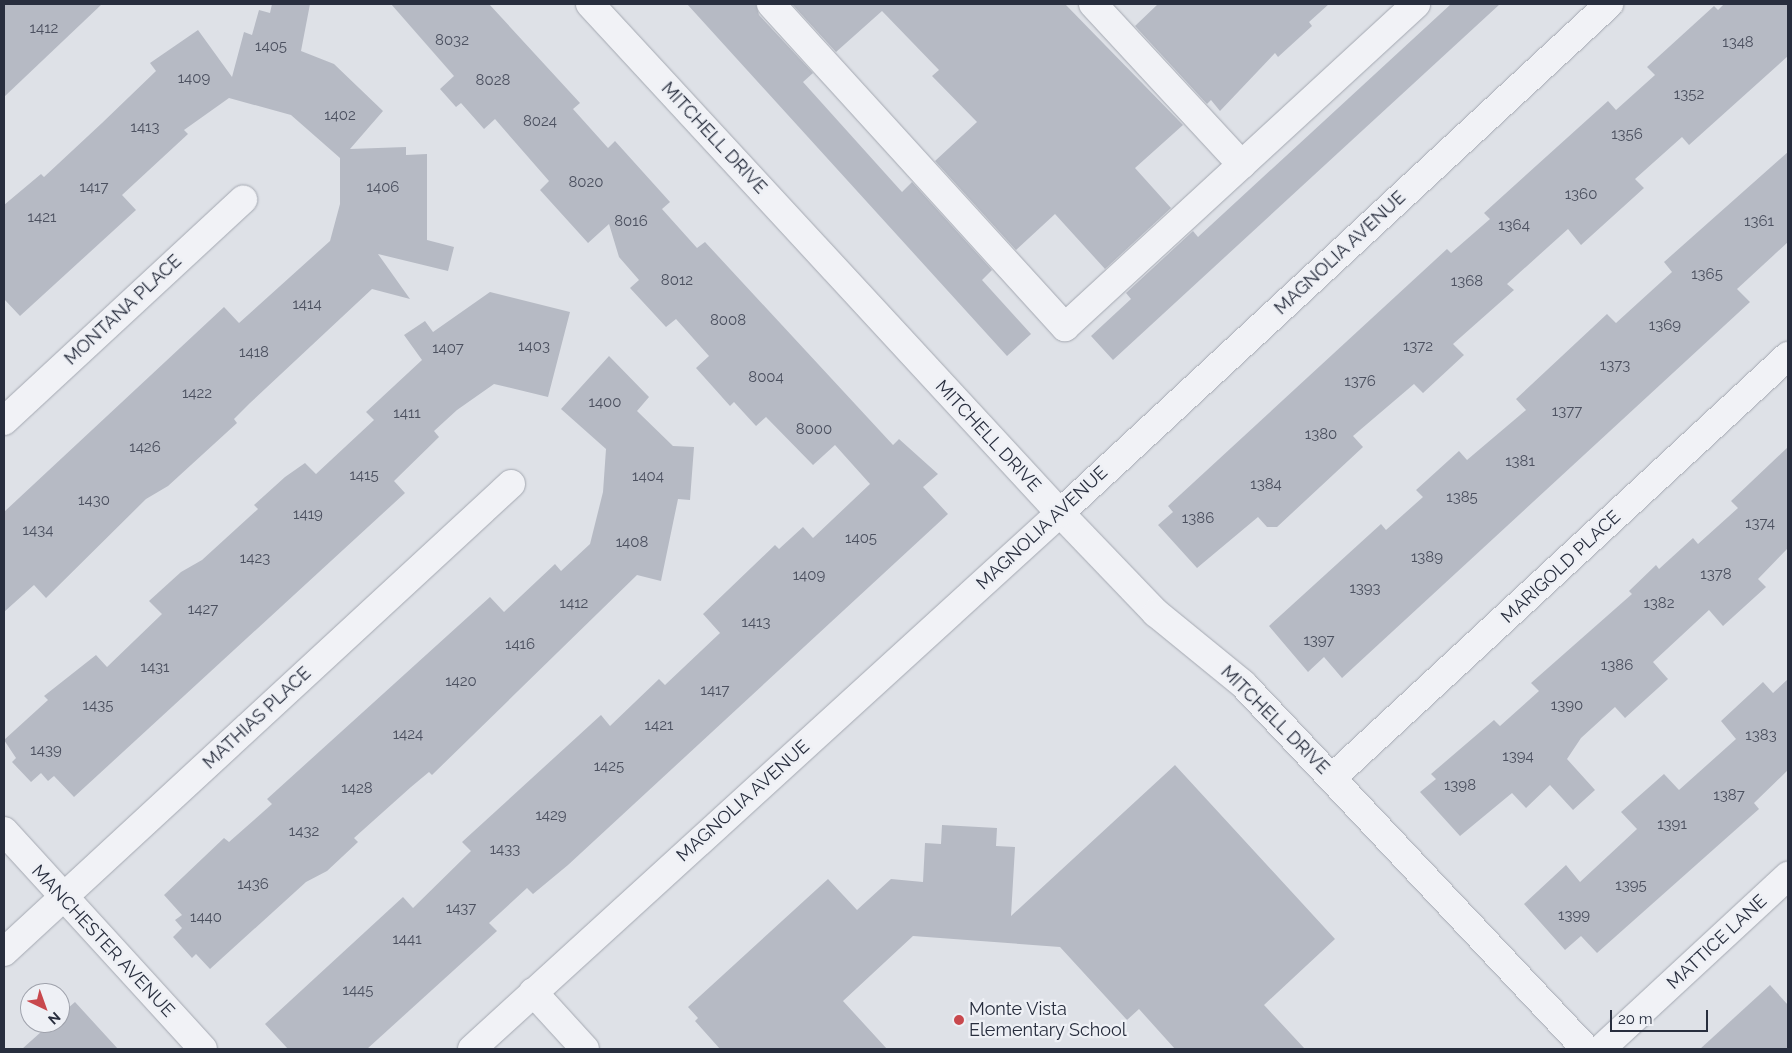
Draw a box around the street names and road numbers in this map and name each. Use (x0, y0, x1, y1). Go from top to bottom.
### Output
street label: MITCHELL DRIVE (657, 78, 771, 198)
street label: MAGNOLIA AVENUE (1270, 186, 1410, 320)
street label: MONTANA PLACE (60, 250, 186, 370)
street label: MITCHELL DRIVE (931, 376, 1045, 496)
street label: MAGNOLIA AVENUE (972, 461, 1112, 595)
street label: MARIGOLD PLACE (1497, 506, 1625, 628)
street label: MITCHELL DRIVE (1216, 661, 1334, 779)
street label: MATHIAS PLACE (199, 662, 315, 774)
street label: MAGNOLIA AVENUE (672, 735, 814, 867)
street label: MANCHESTER AVENUE (27, 860, 179, 1022)
street label: MATTICE LANE (1663, 890, 1771, 994)

